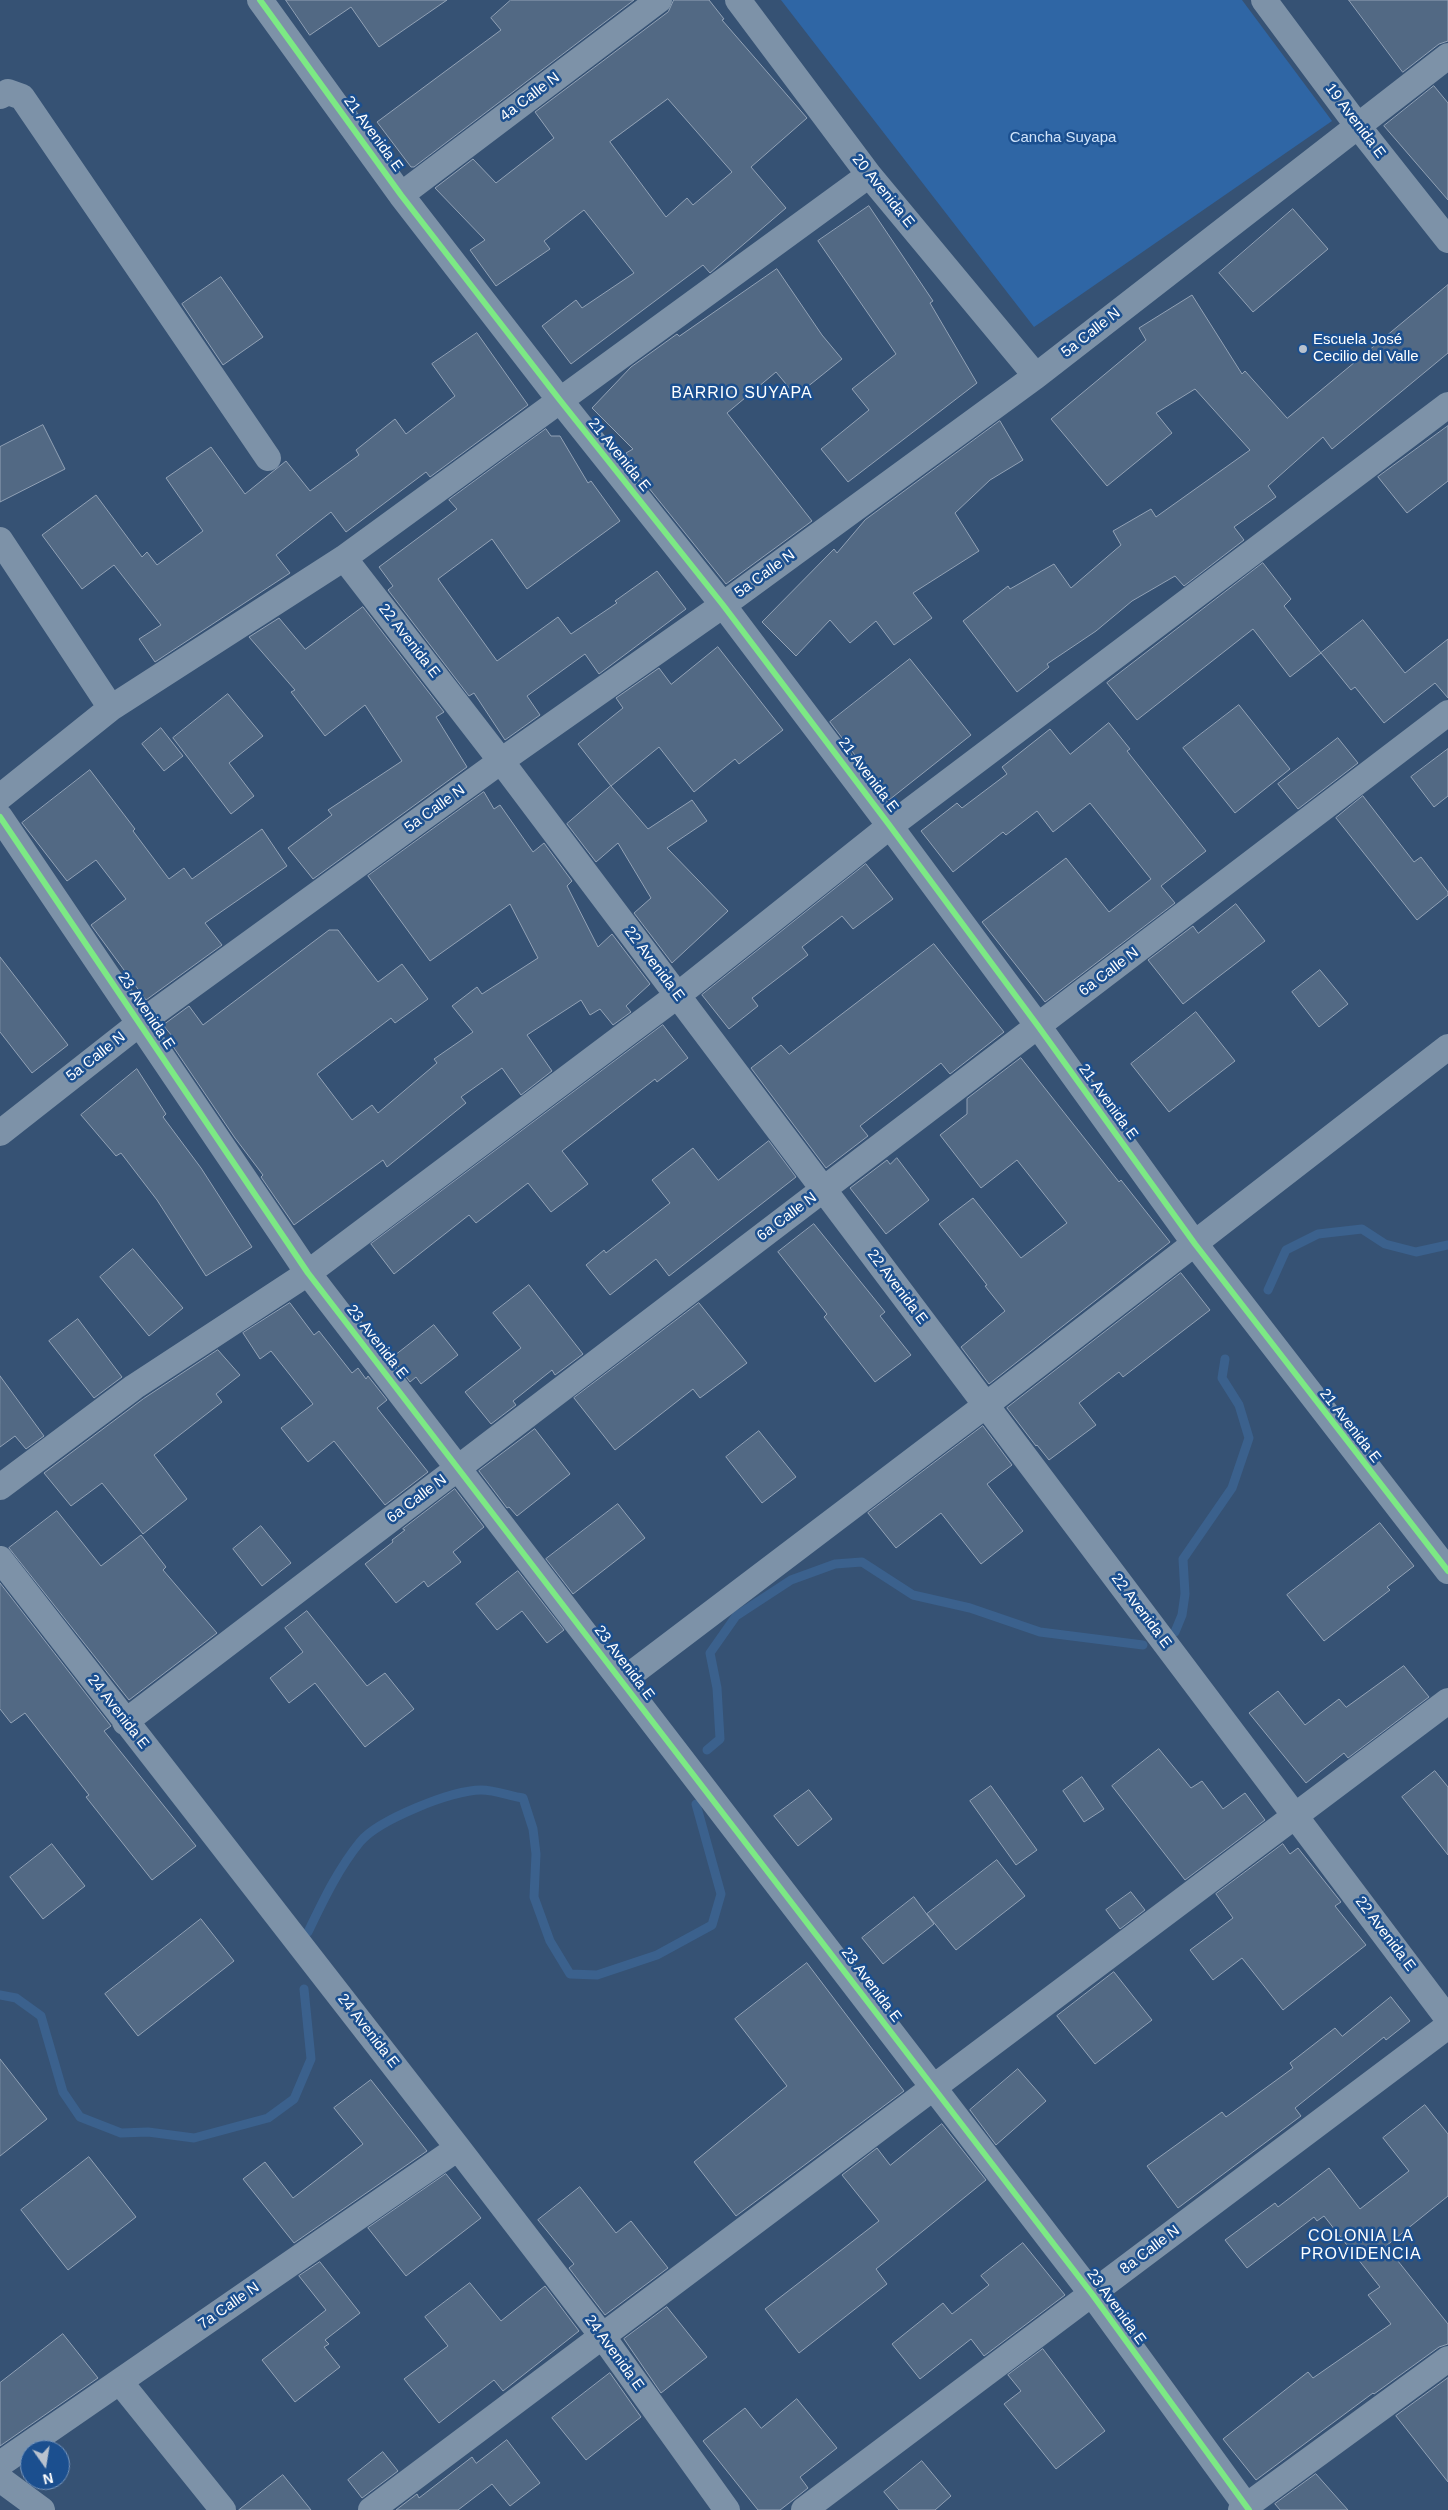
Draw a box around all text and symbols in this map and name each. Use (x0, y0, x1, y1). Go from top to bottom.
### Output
street label: 4a Calle N (497, 69, 563, 125)
street label: 19 Avenida E (1321, 80, 1389, 162)
street label: 21 Avenida E (340, 93, 406, 175)
park label: Cancha Suyapa (1010, 129, 1116, 147)
street label: 20 Avenida E (848, 151, 918, 231)
street label: 5a Calle N (1058, 304, 1124, 362)
place label: Escuela José Cecilio del Valle (1313, 331, 1419, 366)
marker: Escuela José Cecilio del Valle (1297, 343, 1309, 355)
district label: BARRIO SUYAPA (670, 384, 814, 404)
street label: 21 Avenida E (584, 415, 654, 495)
street label: 5a Calle N (731, 546, 799, 602)
street label: 22 Avenida E (375, 600, 443, 682)
street label: 21 Avenida E (834, 734, 902, 816)
street label: 5a Calle N (401, 781, 469, 837)
street label: 22 Avenida E (620, 923, 688, 1005)
street label: 6a Calle N (1076, 944, 1142, 1000)
street label: 23 Avenida E (114, 969, 178, 1053)
street label: 5a Calle N (63, 1028, 129, 1086)
street label: 21 Avenida E (1075, 1061, 1141, 1143)
street label: 6a Calle N (754, 1189, 820, 1245)
street label: 22 Avenida E (863, 1246, 931, 1328)
street label: 23 Avenida E (343, 1301, 411, 1383)
street label: 21 Avenida E (1316, 1385, 1384, 1467)
street label: 6a Calle N (384, 1471, 450, 1527)
street label: 22 Avenida E (1107, 1570, 1175, 1652)
street label: 23 Avenida E (590, 1622, 658, 1704)
street label: 24 Avenida E (84, 1671, 152, 1753)
street label: 22 Avenida E (1351, 1893, 1419, 1975)
street label: 23 Avenida E (837, 1944, 905, 2026)
street label: 24 Avenida E (334, 1990, 402, 2072)
street label: 8a Calle N (1117, 2222, 1183, 2278)
district label: COLONIA LA PROVIDENCIA (1299, 2227, 1423, 2265)
street label: 23 Avenida E (1083, 2266, 1149, 2348)
street label: 7a Calle N (195, 2279, 263, 2333)
street label: 24 Avenida E (581, 2312, 647, 2394)
north arrow (20, 2440, 70, 2490)
text: N (41, 2470, 55, 2488)

